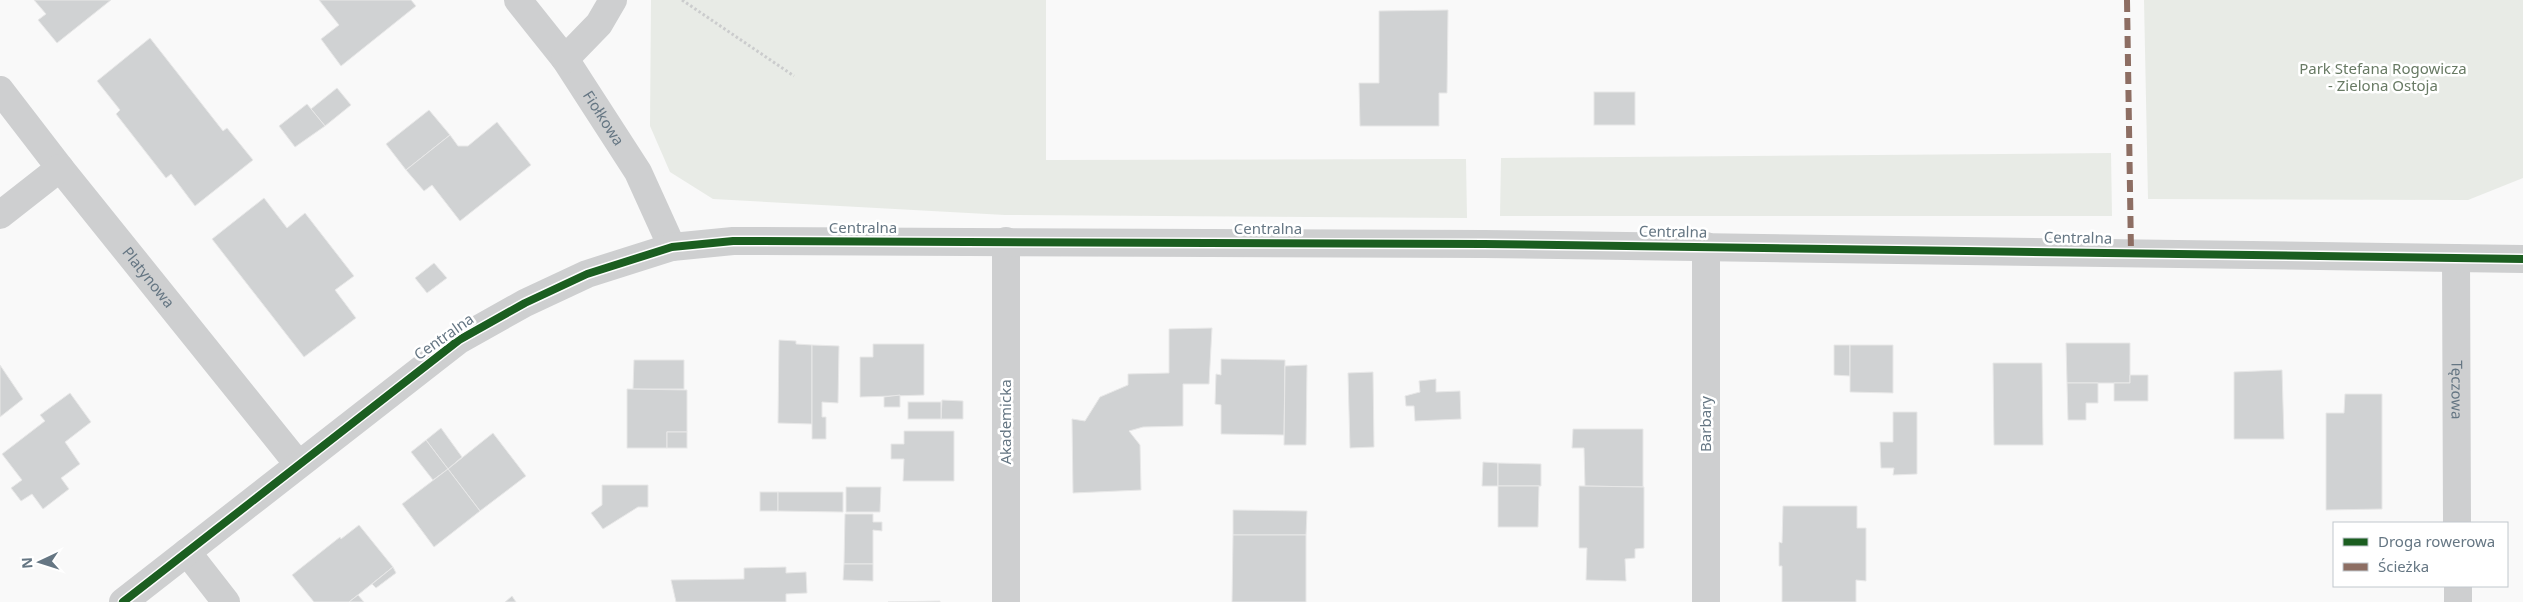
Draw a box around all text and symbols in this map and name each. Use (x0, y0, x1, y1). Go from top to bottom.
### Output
park label: Park Stefana Rogowicza - Zielona Ostoja (2299, 58, 2467, 95)
street label: Fiołkowa (579, 86, 629, 149)
street label: Centralna (829, 217, 897, 237)
street label: Centralna (1234, 218, 1302, 238)
street label: Centralna (1639, 220, 1707, 242)
street label: Centralna (2044, 226, 2112, 248)
street label: Platynowa (118, 242, 179, 312)
street label: Centralna (410, 308, 477, 364)
street label: Tęczowa (2447, 360, 2468, 420)
street label: Akademicka (995, 379, 1015, 465)
street label: Barbary (1695, 396, 1715, 452)
legend (2333, 522, 2508, 587)
text: Droga rowerowa (2378, 531, 2495, 551)
north arrow (15, 537, 65, 587)
text: Ścieżka (2378, 556, 2429, 576)
text: N (17, 557, 36, 569)

